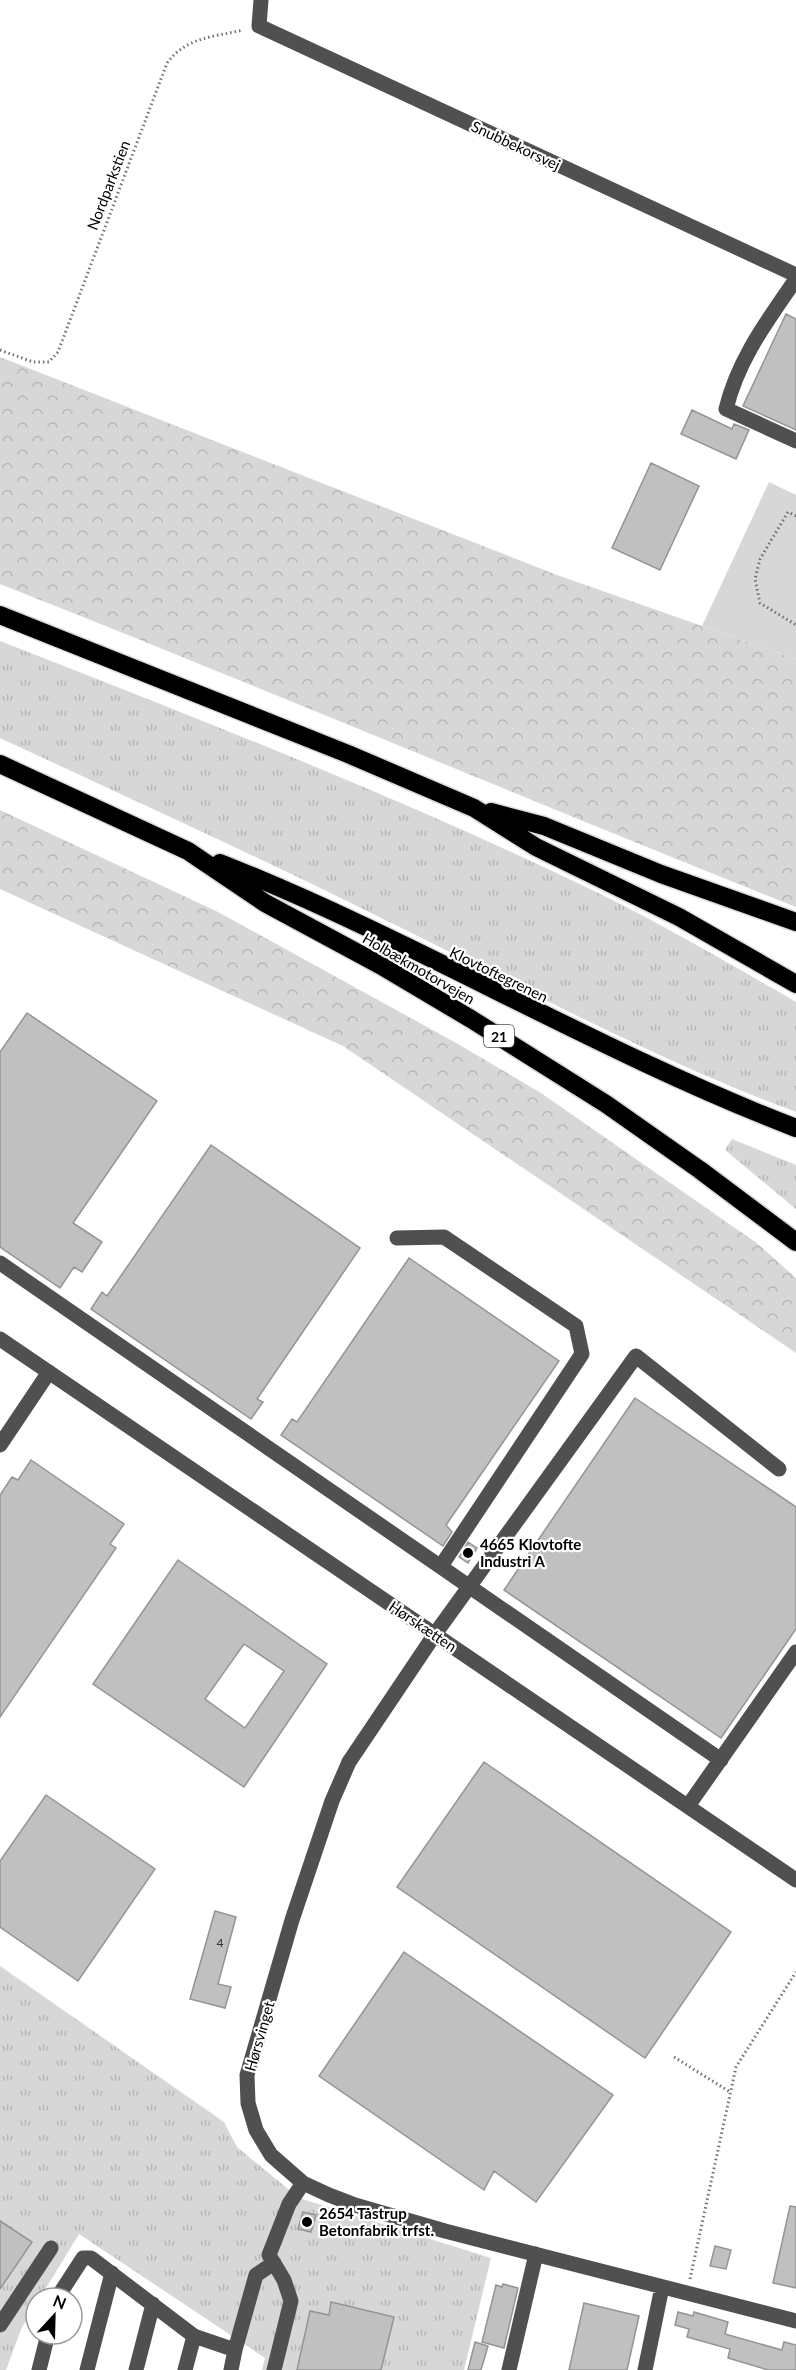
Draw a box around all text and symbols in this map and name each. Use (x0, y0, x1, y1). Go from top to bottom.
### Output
street label: Snubbekorsvej (469, 117, 563, 173)
street label: Nordparkstien (83, 138, 133, 232)
street label: Holbækmotorvejen (360, 929, 478, 1007)
street label: Klovtoftegrenen (447, 942, 551, 1006)
road number: 21 (484, 1025, 514, 1047)
place label: 4665 Klovtofte Industri A (480, 1535, 581, 1570)
marker: 4665 Klovtofte Industri A (461, 1546, 475, 1560)
street label: Hørskætten (386, 1597, 460, 1655)
house number: 4 (217, 1935, 224, 1950)
street label: Hørsvinget (240, 1998, 278, 2073)
place label: 2654 Tåstrup Betonfabrik trfst. (319, 2204, 434, 2239)
marker: 2654 Tåstrup Betonfabrik trfst. (300, 2215, 314, 2229)
north arrow (24, 2286, 84, 2346)
text: N (51, 2291, 69, 2313)

